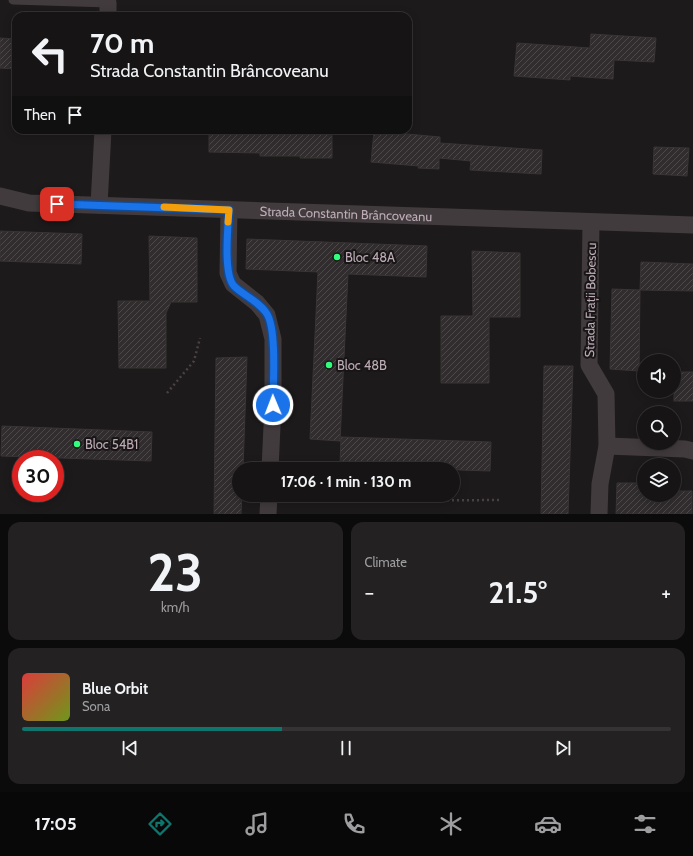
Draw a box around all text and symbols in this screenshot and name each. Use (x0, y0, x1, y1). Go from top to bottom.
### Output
text: 70 m (90, 26, 154, 60)
icon: left (24, 28, 76, 80)
text: Strada Constantin Brâncoveanu (90, 60, 329, 82)
icon: arrive (64, 104, 86, 126)
text: Then (24, 106, 56, 124)
pin (40, 187, 74, 221)
icon: arrive (46, 193, 68, 215)
street label: Strada Constantin Brâncoveanu (259, 203, 433, 224)
street label: Strada Frații Bobescu (581, 242, 600, 357)
place label: Bloc 48A (345, 249, 395, 265)
marker: Bloc 48A (332, 252, 342, 262)
map controls (637, 354, 681, 502)
button: sound (637, 354, 681, 398)
place label: Bloc 48B (337, 357, 387, 373)
marker: Bloc 48B (324, 360, 334, 370)
position arrow (252, 384, 294, 426)
button: search (637, 406, 681, 450)
place label: Bloc 54B1 (85, 436, 138, 452)
marker: Bloc 54B1 (72, 439, 82, 449)
speed limit sign: 30 (12, 450, 64, 502)
button: layers (637, 458, 681, 502)
text: 17:06 · 1 min · 130 m (281, 473, 411, 491)
text: 23 (147, 541, 203, 604)
text: Climate (365, 554, 407, 570)
text: 21.5° (489, 574, 547, 611)
text: − (365, 579, 374, 606)
text: + (661, 579, 671, 606)
text: km/h (161, 599, 189, 615)
text: Blue Orbit (82, 680, 148, 698)
text: Sona (82, 698, 110, 714)
icon: previous (119, 737, 141, 759)
icon: pause (335, 737, 357, 759)
icon: next (552, 737, 574, 759)
icon: directions (146, 810, 174, 838)
icon: music (243, 810, 271, 838)
icon: phone (340, 810, 368, 838)
icon: climate (437, 810, 465, 838)
icon: car (534, 810, 562, 838)
icon: filters (631, 810, 659, 838)
text: 17:05 (34, 813, 77, 835)

